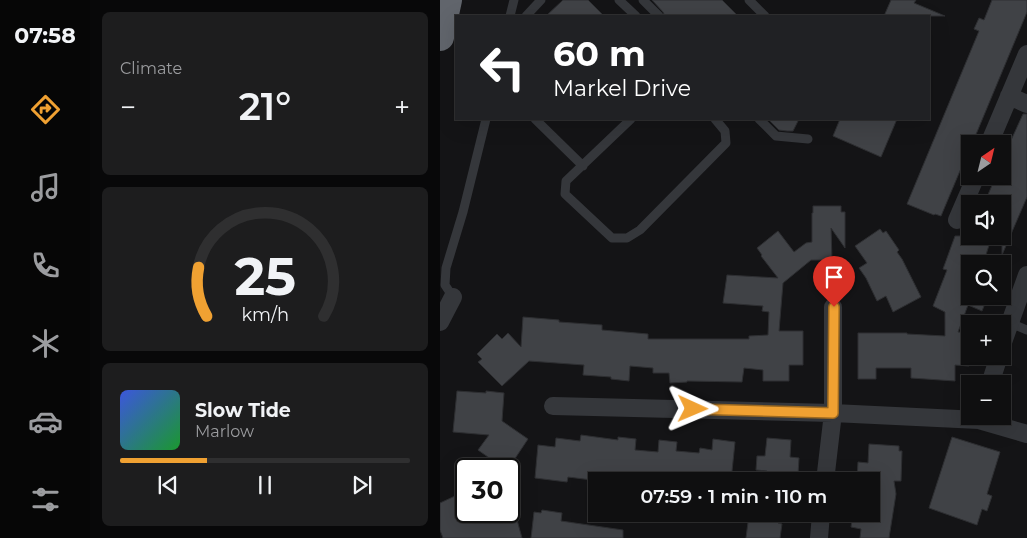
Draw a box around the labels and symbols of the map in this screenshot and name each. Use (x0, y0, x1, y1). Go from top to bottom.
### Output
north arrow (961, 135, 1011, 185)
pin (813, 256, 855, 307)
position arrow (666, 382, 718, 434)
speed limit sign: 30 (455, 458, 520, 523)

